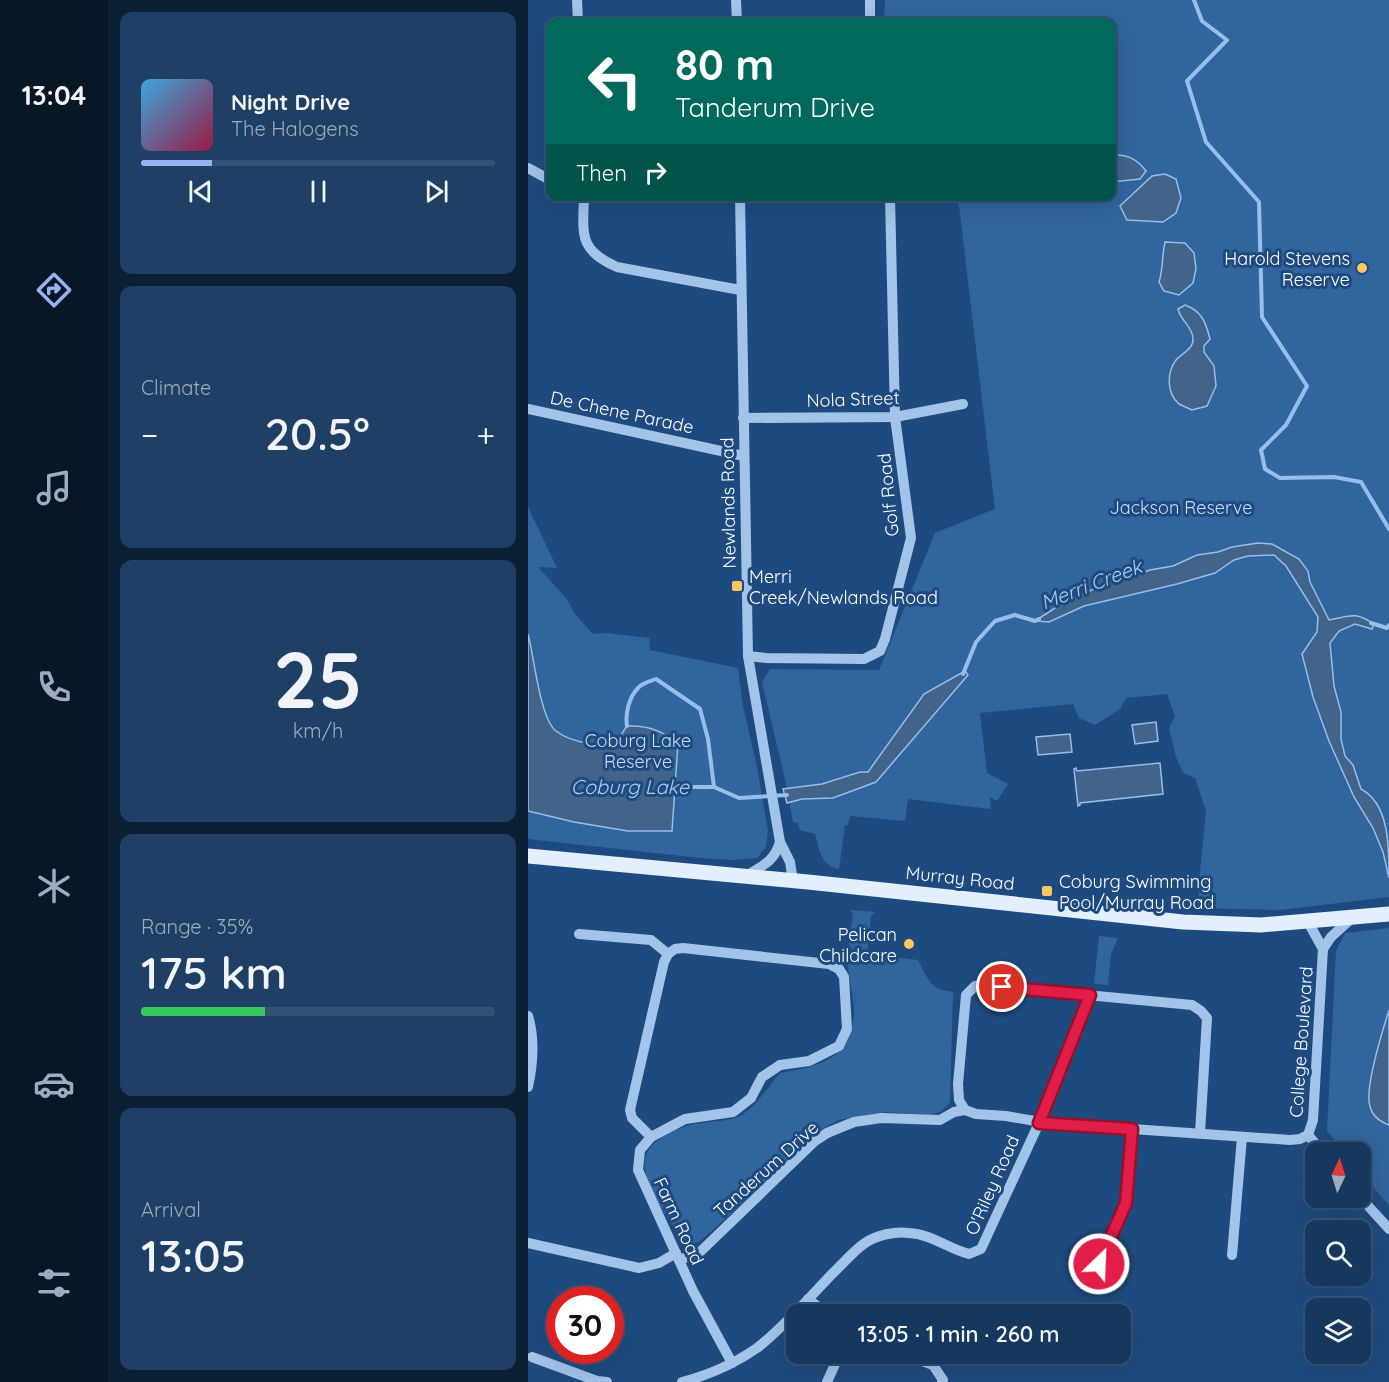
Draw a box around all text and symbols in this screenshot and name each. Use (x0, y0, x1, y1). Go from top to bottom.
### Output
text: 80 m (675, 38, 774, 91)
icon: left (576, 42, 654, 120)
text: 13:04 (22, 78, 86, 112)
text: Night Drive (231, 88, 350, 116)
text: Tanderum Drive (675, 90, 875, 124)
text: The Halogens (231, 116, 359, 141)
icon: right (639, 156, 672, 189)
text: Then (576, 159, 627, 187)
icon: previous (184, 175, 217, 208)
icon: pause (302, 175, 335, 208)
icon: next (420, 175, 453, 208)
place label: Harold Stevens Reserve (1224, 247, 1350, 291)
marker: Harold Stevens Reserve (1355, 261, 1369, 275)
icon: directions (33, 269, 75, 311)
text: Climate (141, 375, 211, 400)
street label: De Chene Parade (548, 386, 696, 438)
street label: Nola Street (806, 386, 900, 412)
text: 20.5° (265, 405, 370, 461)
text: − (141, 414, 158, 455)
text: + (476, 414, 495, 455)
street label: Newlands Road (715, 437, 741, 569)
street label: Golf Road (872, 452, 904, 538)
icon: music (33, 467, 75, 509)
park label: Jackson Reserve (1110, 496, 1252, 519)
water label: Merri Creek (1037, 552, 1147, 615)
place label: Merri Creek/Newlands Road (749, 565, 938, 609)
marker: Merri Creek/Newlands Road (730, 579, 744, 593)
text: 25 (273, 630, 363, 728)
icon: phone (33, 666, 75, 708)
text: km/h (293, 718, 343, 743)
park label: Coburg Lake Reserve (585, 729, 691, 773)
water label: Coburg Lake (571, 774, 690, 799)
street label: Murray Road (904, 861, 1016, 895)
icon: climate (33, 865, 75, 907)
place label: Coburg Swimming Pool/Murray Road (1059, 870, 1214, 914)
marker: Coburg Swimming Pool/Murray Road (1040, 884, 1054, 898)
text: Range · 35% (141, 914, 253, 939)
place label: Pelican Childcare (819, 923, 897, 967)
marker: Pelican Childcare (902, 937, 916, 951)
text: 175 km (141, 944, 287, 1000)
pin (976, 961, 1027, 1012)
street label: College Boulevard (1284, 966, 1318, 1118)
icon: arrive (985, 970, 1018, 1003)
icon: car (33, 1063, 75, 1105)
street label: Tanderum Drive (709, 1116, 823, 1222)
street label: O'Riley Road (960, 1131, 1024, 1239)
north arrow (1305, 1142, 1371, 1208)
map controls (1305, 1142, 1371, 1364)
street label: Farm Road (649, 1174, 709, 1268)
text: Arrival (141, 1197, 201, 1222)
button: search (1305, 1220, 1371, 1286)
text: 13:05 (141, 1227, 246, 1283)
position arrow (1067, 1232, 1131, 1296)
icon: filters (33, 1262, 75, 1304)
speed limit sign: 30 (546, 1286, 624, 1364)
button: layers (1305, 1298, 1371, 1364)
text: 13:05 · 1 min · 260 m (857, 1320, 1060, 1348)

